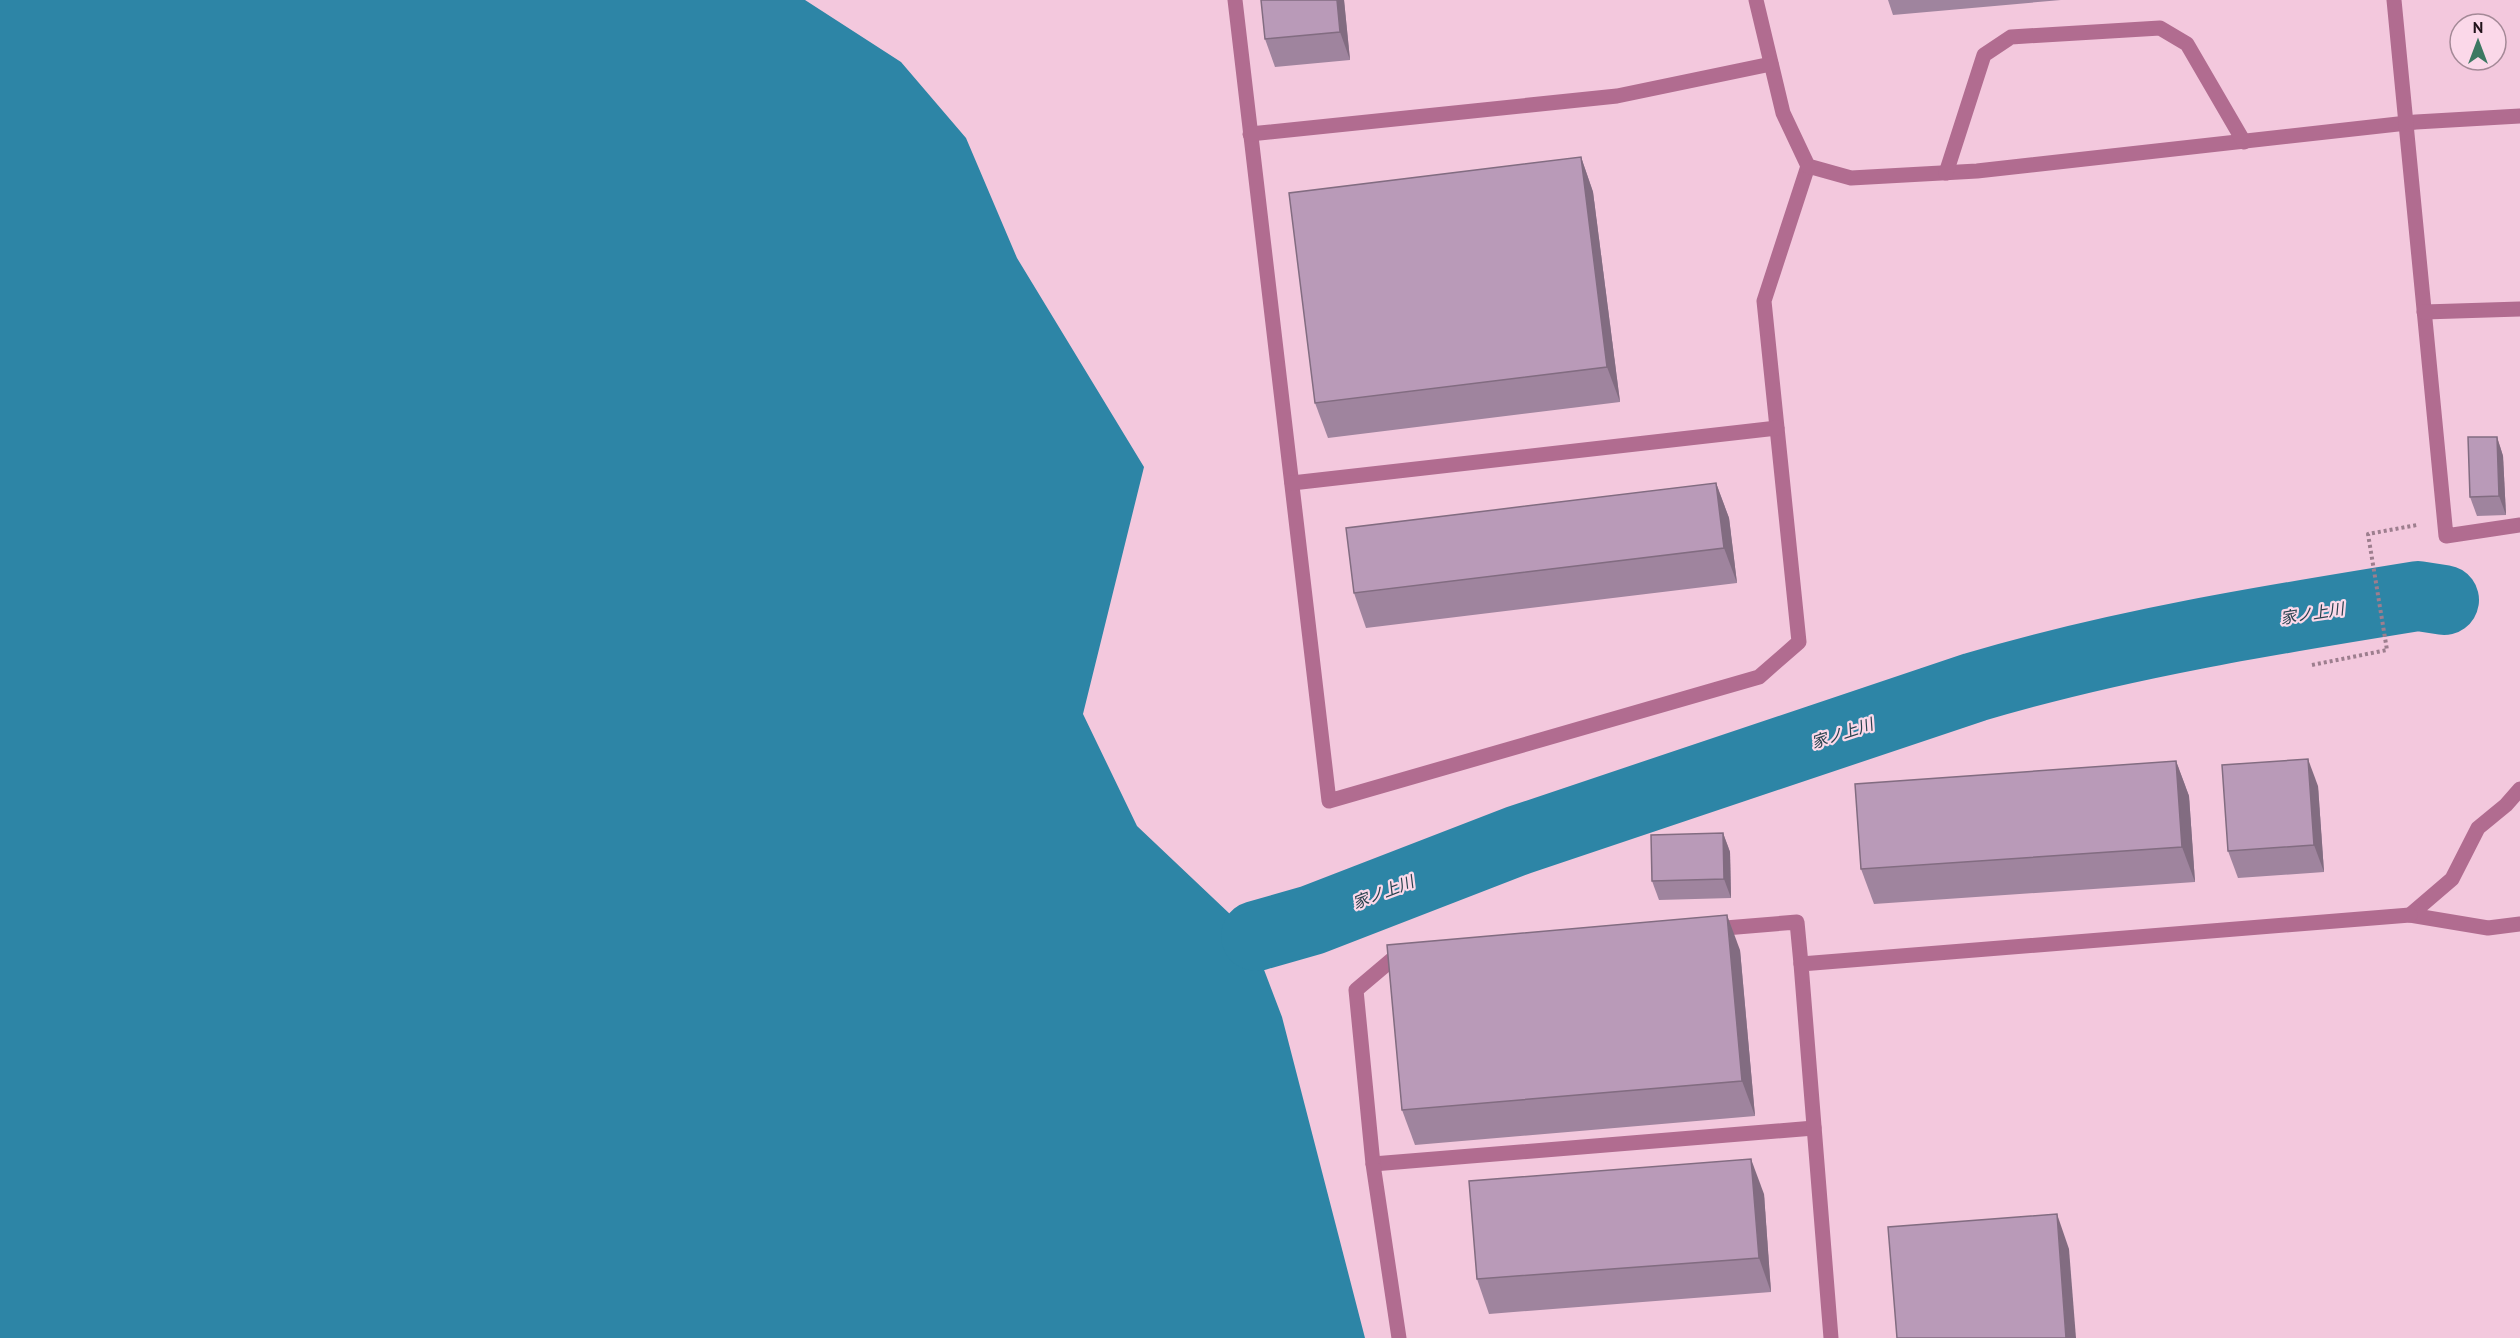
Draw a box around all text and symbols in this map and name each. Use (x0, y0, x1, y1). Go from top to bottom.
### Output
north arrow (2448, 12, 2508, 72)
text: N (2473, 17, 2483, 37)
water label: 家ノ上川 (2279, 598, 2347, 628)
water label: 家ノ上川 (1808, 713, 1877, 752)
water label: 家ノ上川 (1350, 870, 1418, 913)

